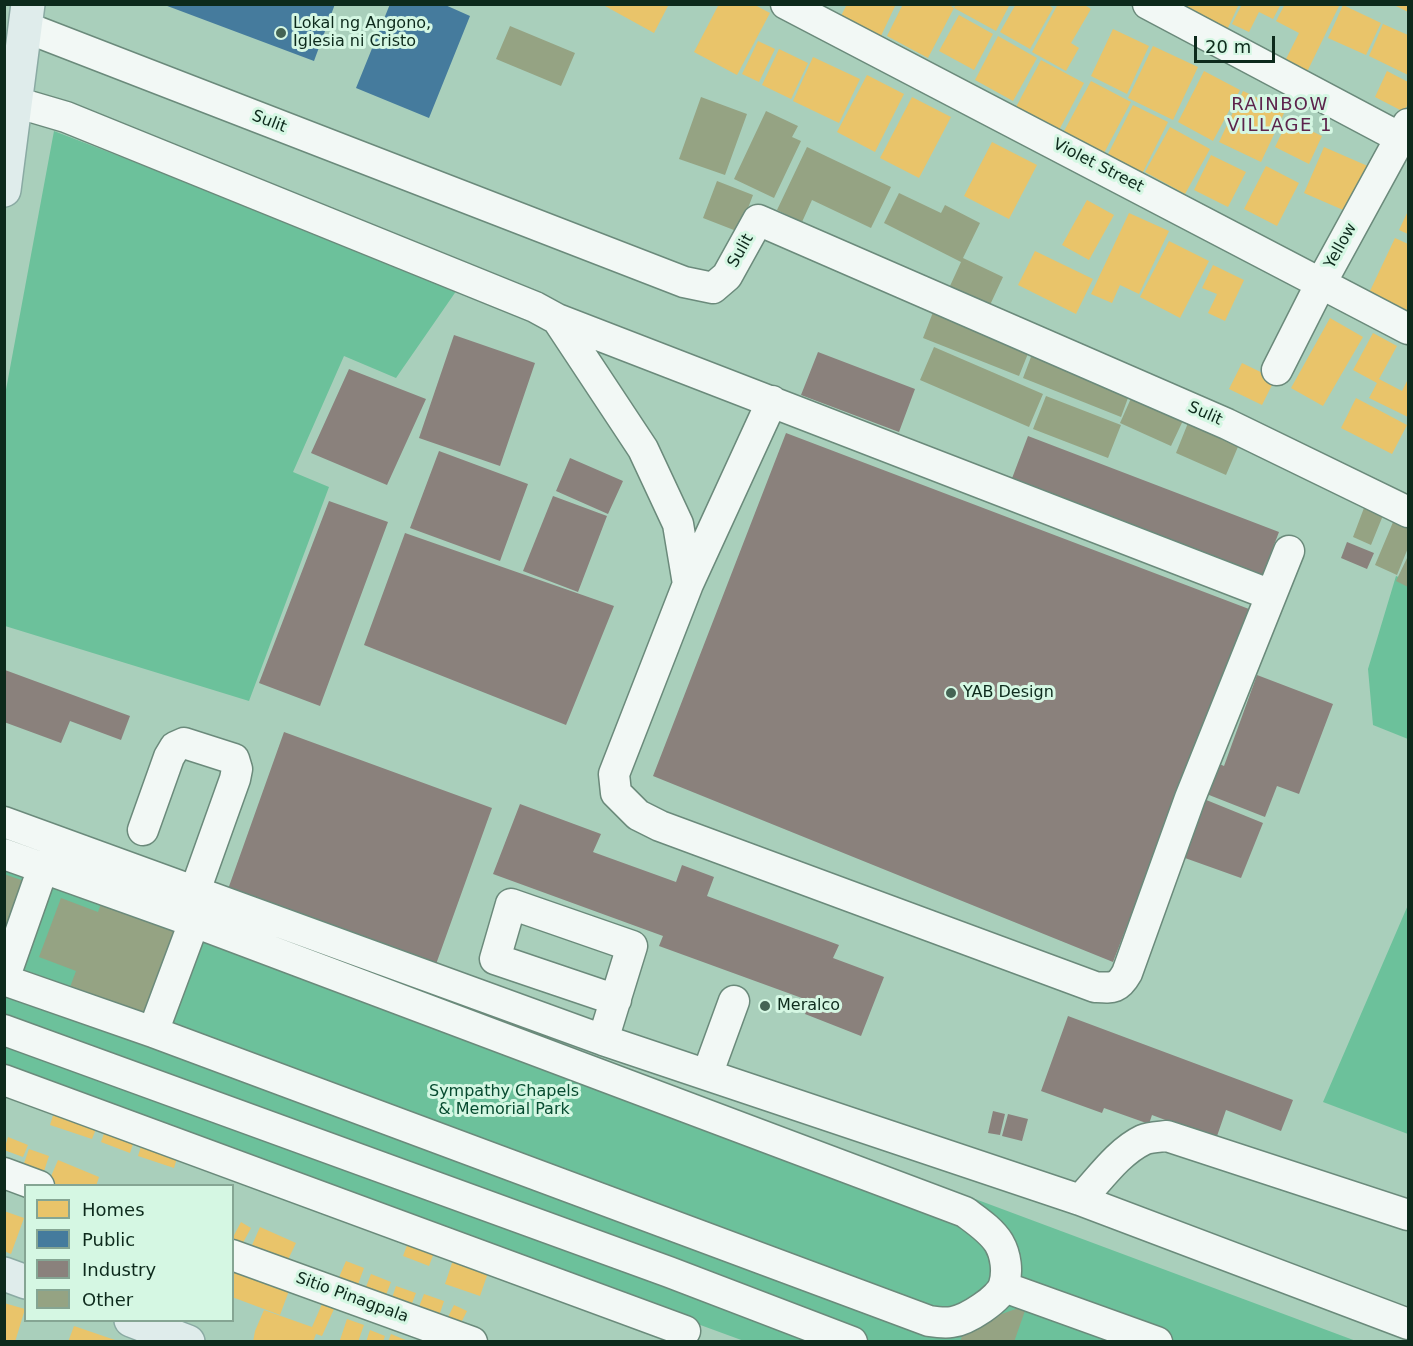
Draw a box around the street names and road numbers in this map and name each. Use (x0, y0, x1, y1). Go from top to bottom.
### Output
street label: Sulit (249, 107, 289, 137)
street label: Violet Street (1049, 135, 1147, 197)
street label: Yellow (1321, 220, 1361, 272)
street label: Sulit (724, 231, 758, 271)
street label: Sulit (1185, 398, 1225, 430)
street label: Sitio Pinagpala (293, 1269, 411, 1327)

